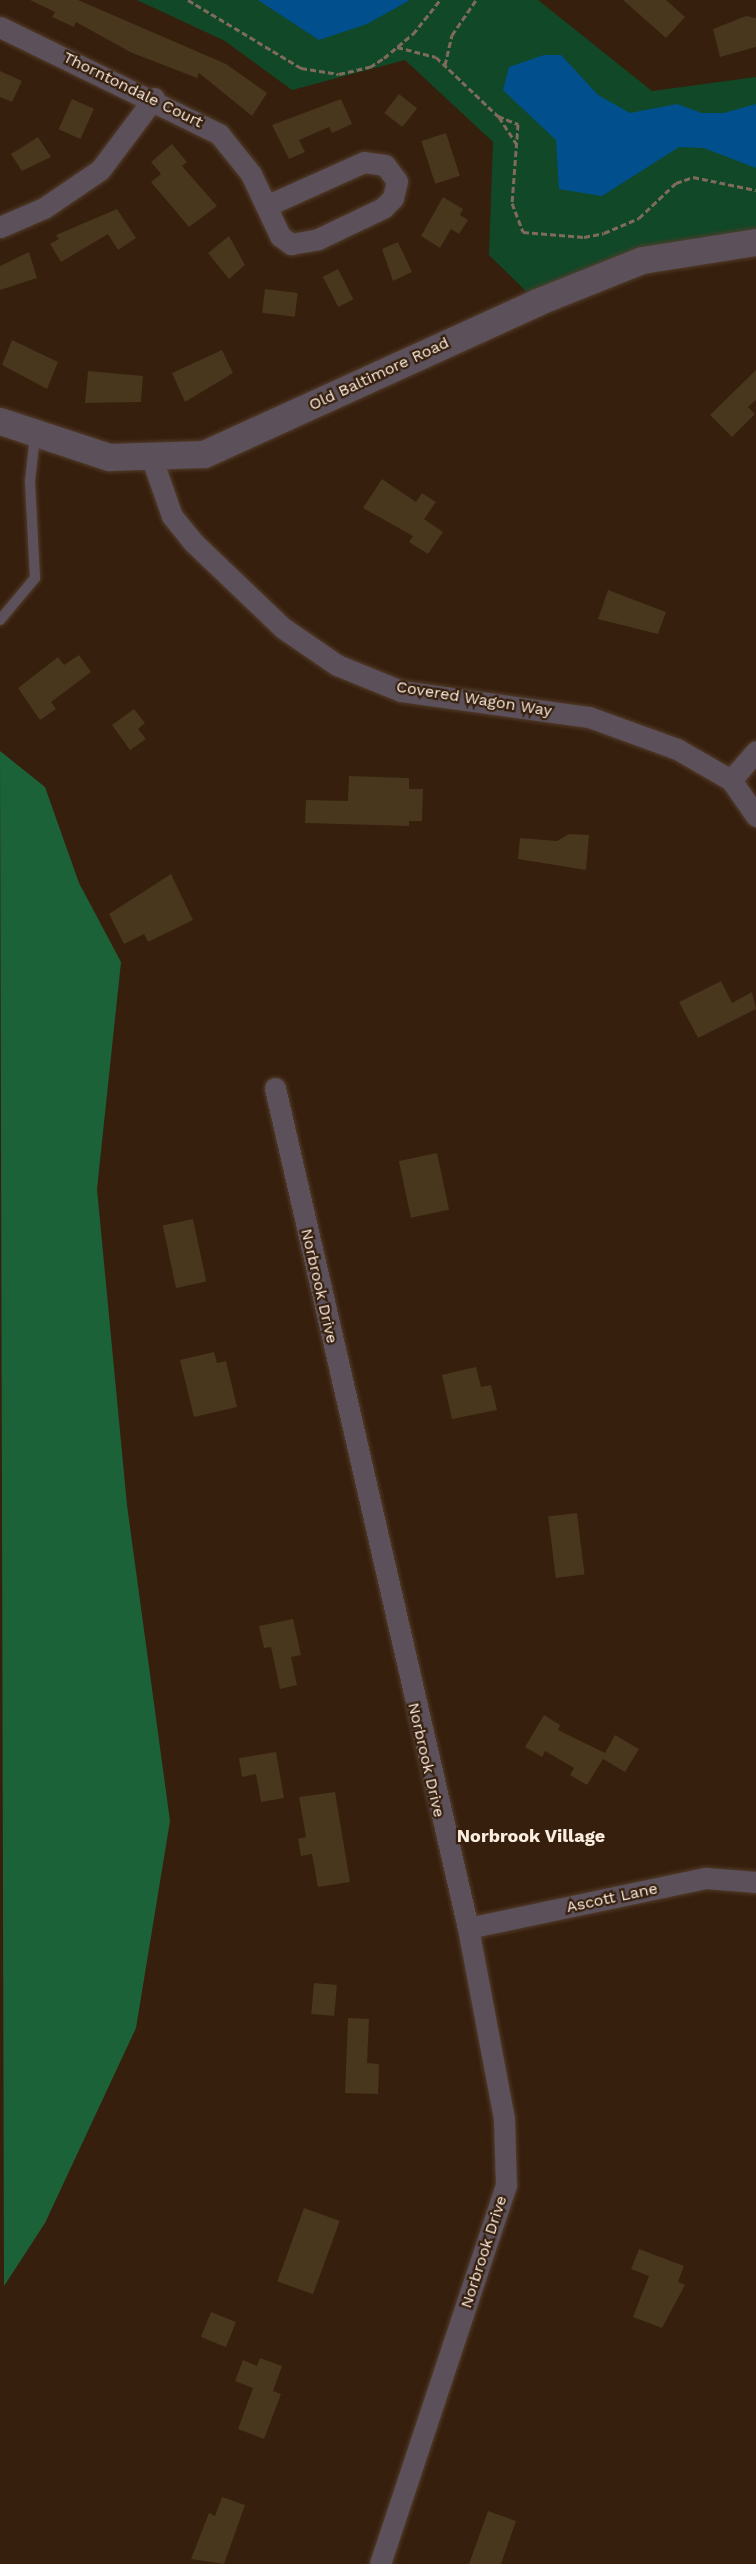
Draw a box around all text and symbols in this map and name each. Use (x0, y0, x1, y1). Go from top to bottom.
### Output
street label: Thorntondale Court (60, 48, 206, 132)
street label: Old Baltimore Road (306, 333, 452, 415)
street label: Covered Wagon Way (394, 677, 554, 721)
street label: Norbrook Drive (296, 1227, 342, 1345)
street label: Norbrook Drive (403, 1701, 449, 1819)
district label: Norbrook Village (456, 1825, 606, 1847)
street label: Ascott Lane (565, 1879, 659, 1917)
street label: Norbrook Drive (457, 2193, 511, 2311)

